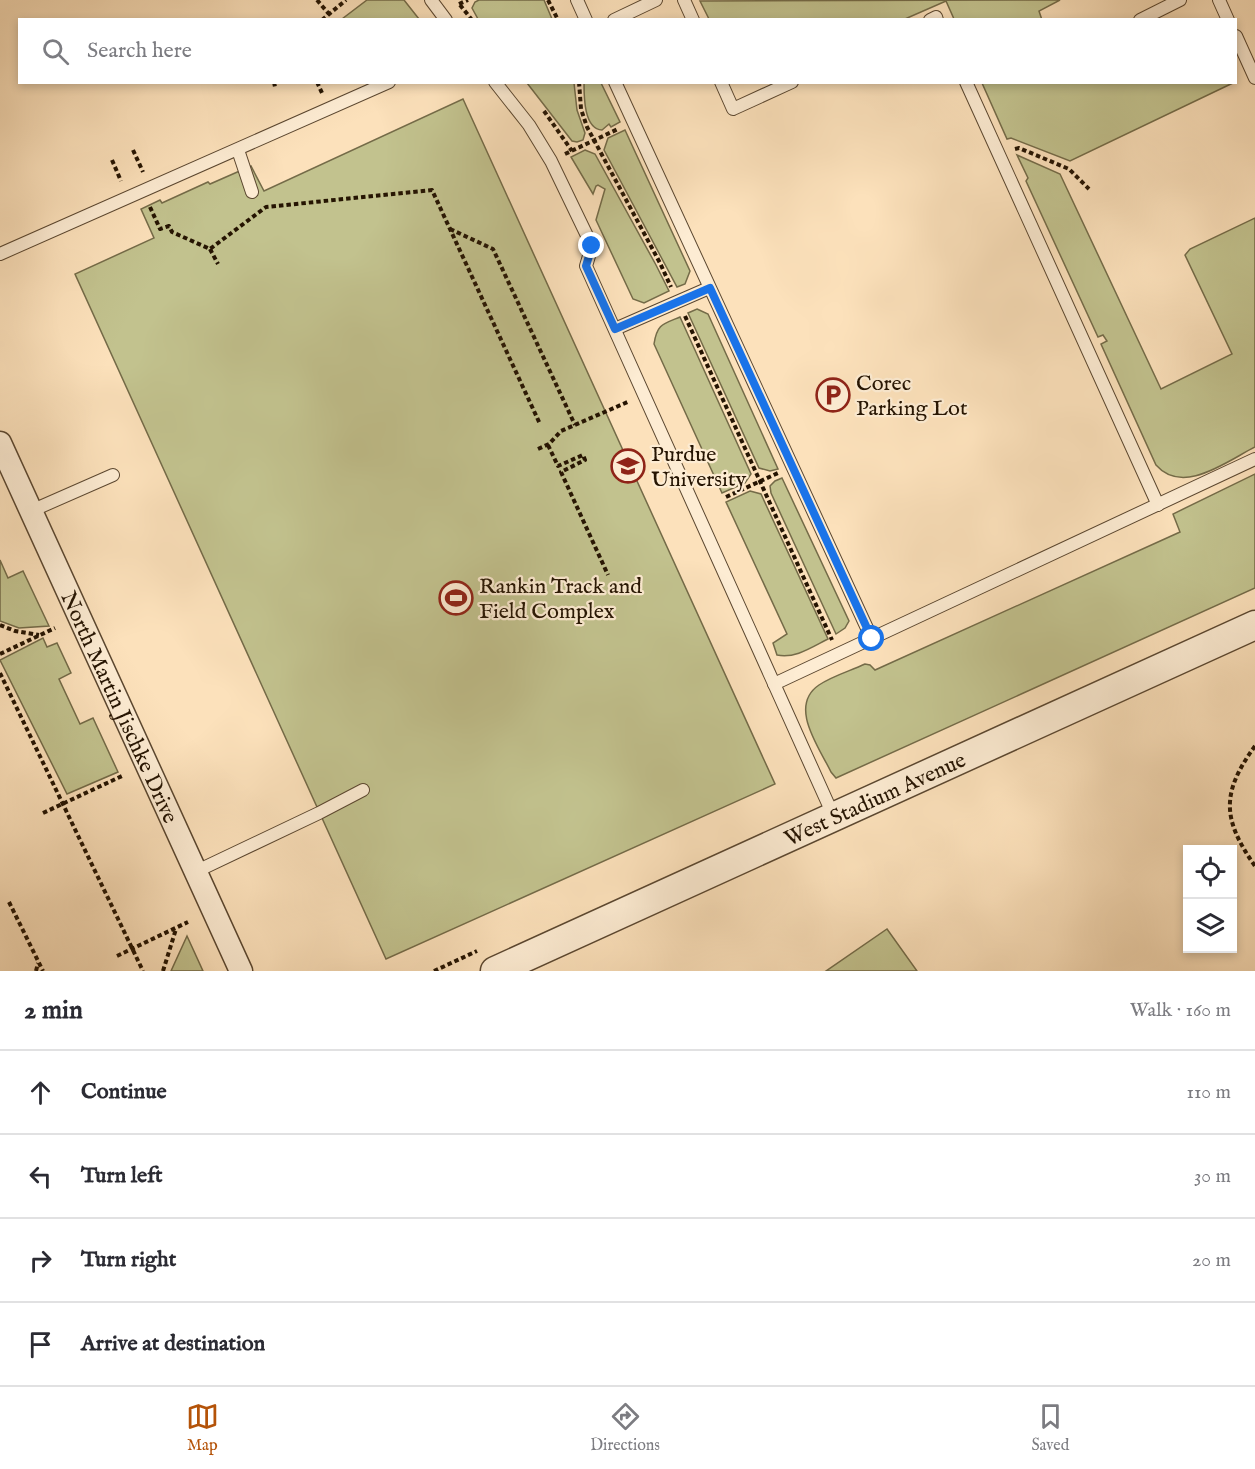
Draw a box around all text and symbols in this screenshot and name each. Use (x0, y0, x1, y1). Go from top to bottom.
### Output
search box (18, 18, 1237, 84)
icon: search (39, 35, 72, 68)
text: Search here (87, 37, 192, 65)
route end (578, 232, 604, 258)
place label: Corec Parking Lot (856, 370, 968, 423)
parking icon: Corec Parking Lot (815, 377, 851, 413)
place label: Purdue University (651, 441, 746, 494)
school or university icon: Purdue University (610, 448, 646, 484)
place label: Rankin Track and Field Complex (479, 573, 642, 626)
sports icon: Rankin Track and Field Complex (438, 580, 474, 616)
street label: North Martin Jischke Drive (54, 587, 184, 828)
route start (858, 625, 884, 651)
street label: West Stadium Avenue (780, 747, 971, 853)
map controls (1183, 845, 1237, 953)
button: locate (1183, 845, 1237, 899)
button: layers (1183, 899, 1237, 953)
text: 2 min (24, 994, 83, 1027)
text: Walk · 160 m (1130, 998, 1231, 1023)
icon: ahead (24, 1076, 57, 1109)
text: Continue (81, 1078, 167, 1106)
text: 110 m (1187, 1080, 1231, 1105)
icon: left (24, 1160, 57, 1193)
text: Turn left (81, 1162, 163, 1190)
text: 30 m (1194, 1164, 1231, 1189)
icon: right (24, 1244, 57, 1277)
text: Turn right (81, 1246, 176, 1274)
text: 20 m (1192, 1248, 1231, 1273)
icon: arrive (24, 1328, 57, 1361)
text: Arrive at destination (81, 1330, 265, 1358)
tab: Map (186, 1400, 219, 1456)
tab: Directions (590, 1400, 660, 1456)
tab: Saved (1031, 1400, 1069, 1456)

